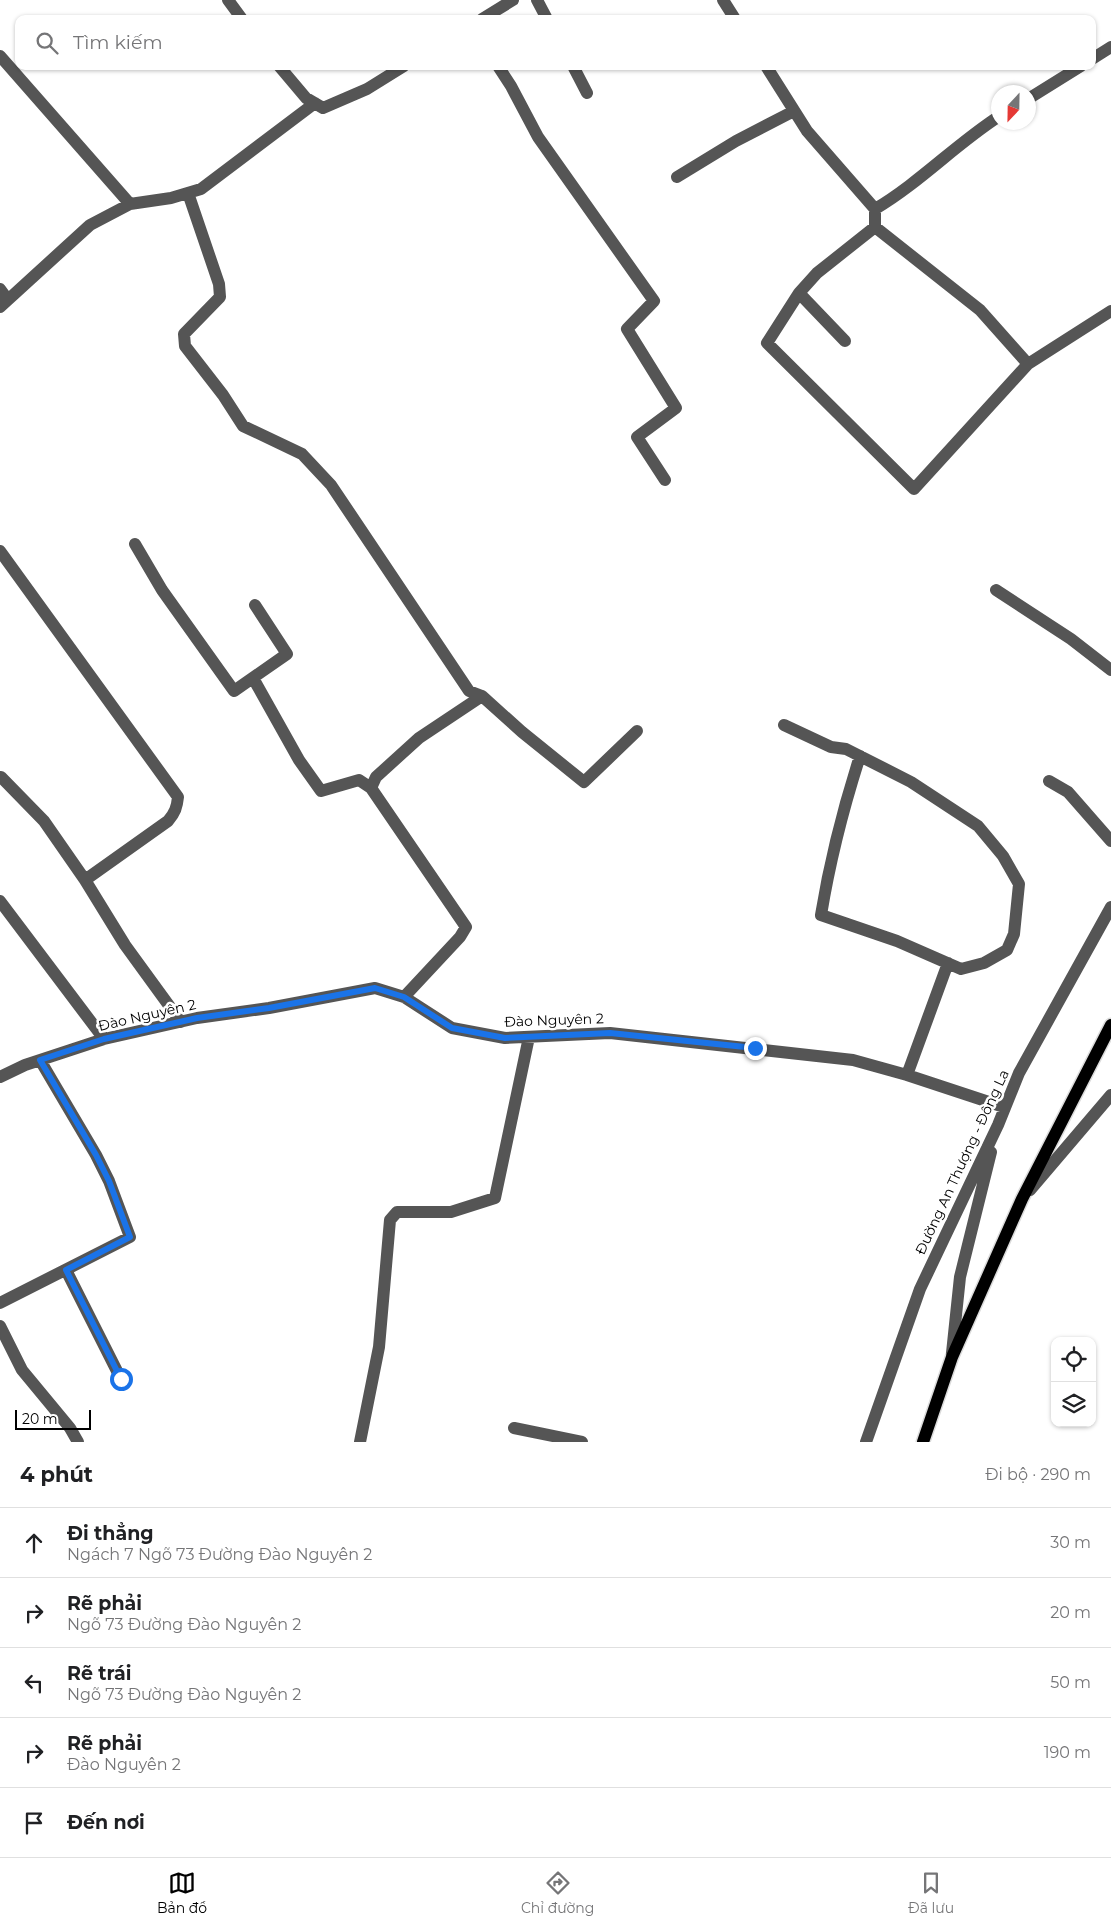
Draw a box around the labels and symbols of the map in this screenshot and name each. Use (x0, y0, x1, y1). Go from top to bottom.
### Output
north arrow (991, 85, 1036, 130)
street label: Đào Nguyên 2 (96, 995, 198, 1035)
street label: Đào Nguyên 2 (504, 1009, 604, 1031)
route end (744, 1037, 767, 1060)
street label: Đường An Thượng - Đông La (911, 1066, 1013, 1258)
route start (110, 1368, 133, 1391)
scale bar (15, 1407, 91, 1430)

